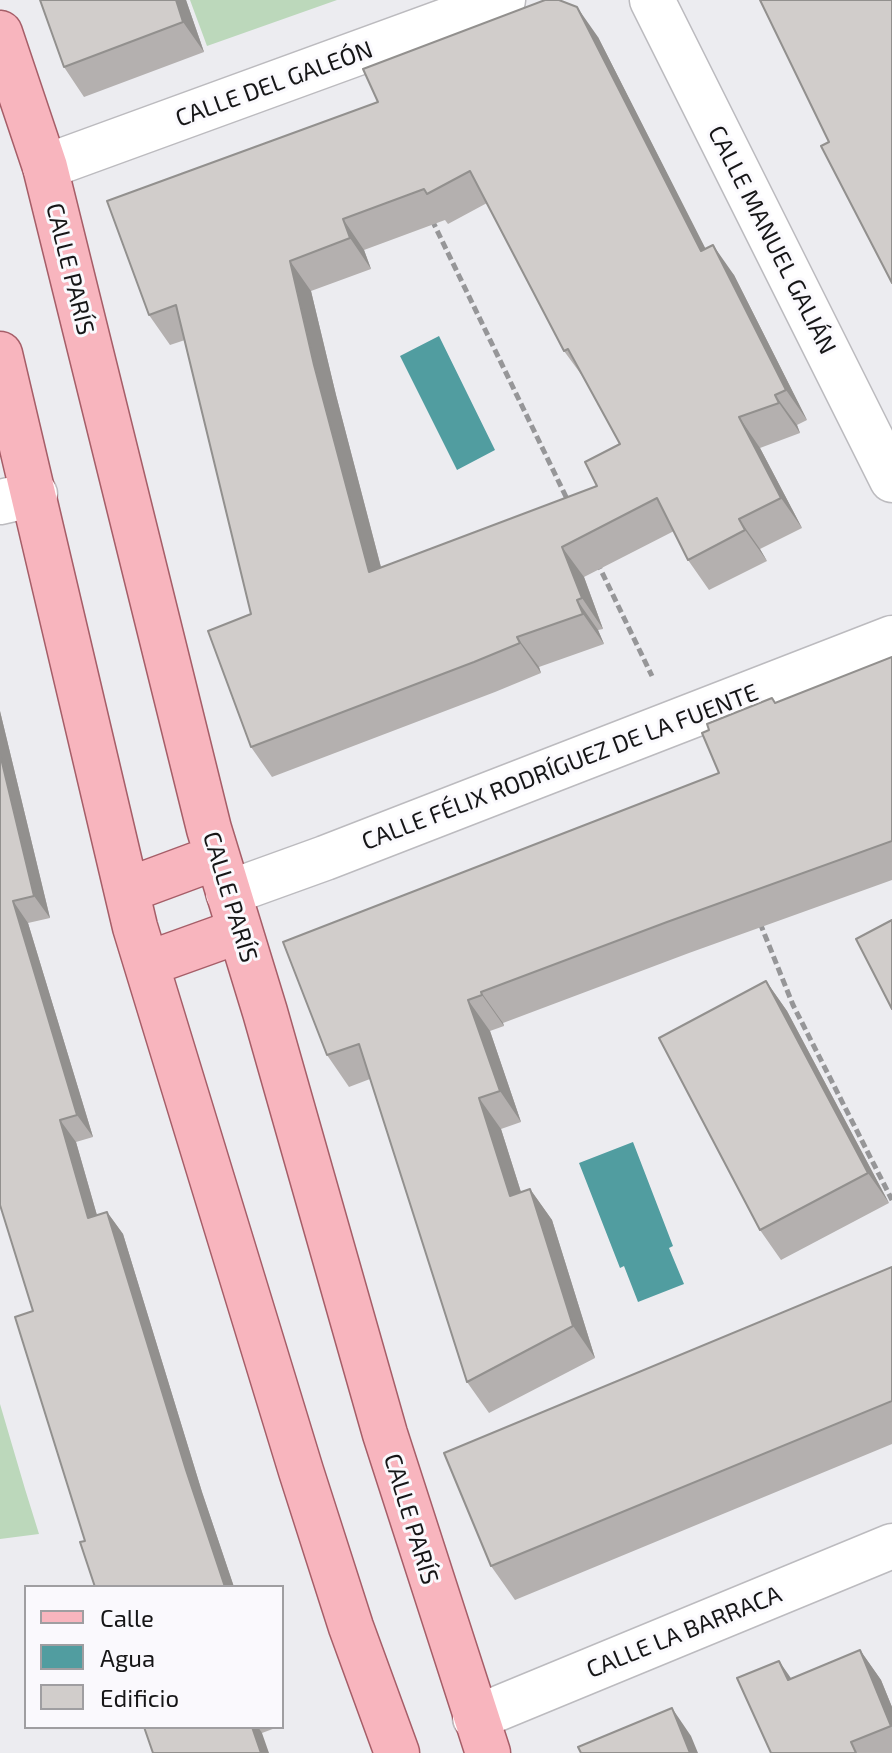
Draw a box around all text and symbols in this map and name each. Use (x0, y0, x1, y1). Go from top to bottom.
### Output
street label: CALLE DEL GALEÓN (171, 35, 377, 133)
street label: CALLE MANUEL GALIÁN (702, 121, 842, 359)
street label: CALLE PARÍS (40, 200, 100, 338)
street label: CALLE FÉLIX RODRÍGUEZ DE LA FUENTE (358, 678, 762, 856)
street label: CALLE PARÍS (197, 828, 263, 966)
street label: CALLE PARÍS (378, 1450, 444, 1588)
street label: CALLE LA BARRACA (582, 1580, 786, 1684)
legend (24, 1585, 284, 1729)
text: Calle (100, 1603, 154, 1632)
text: Agua (100, 1643, 155, 1672)
text: Edificio (100, 1683, 179, 1712)

